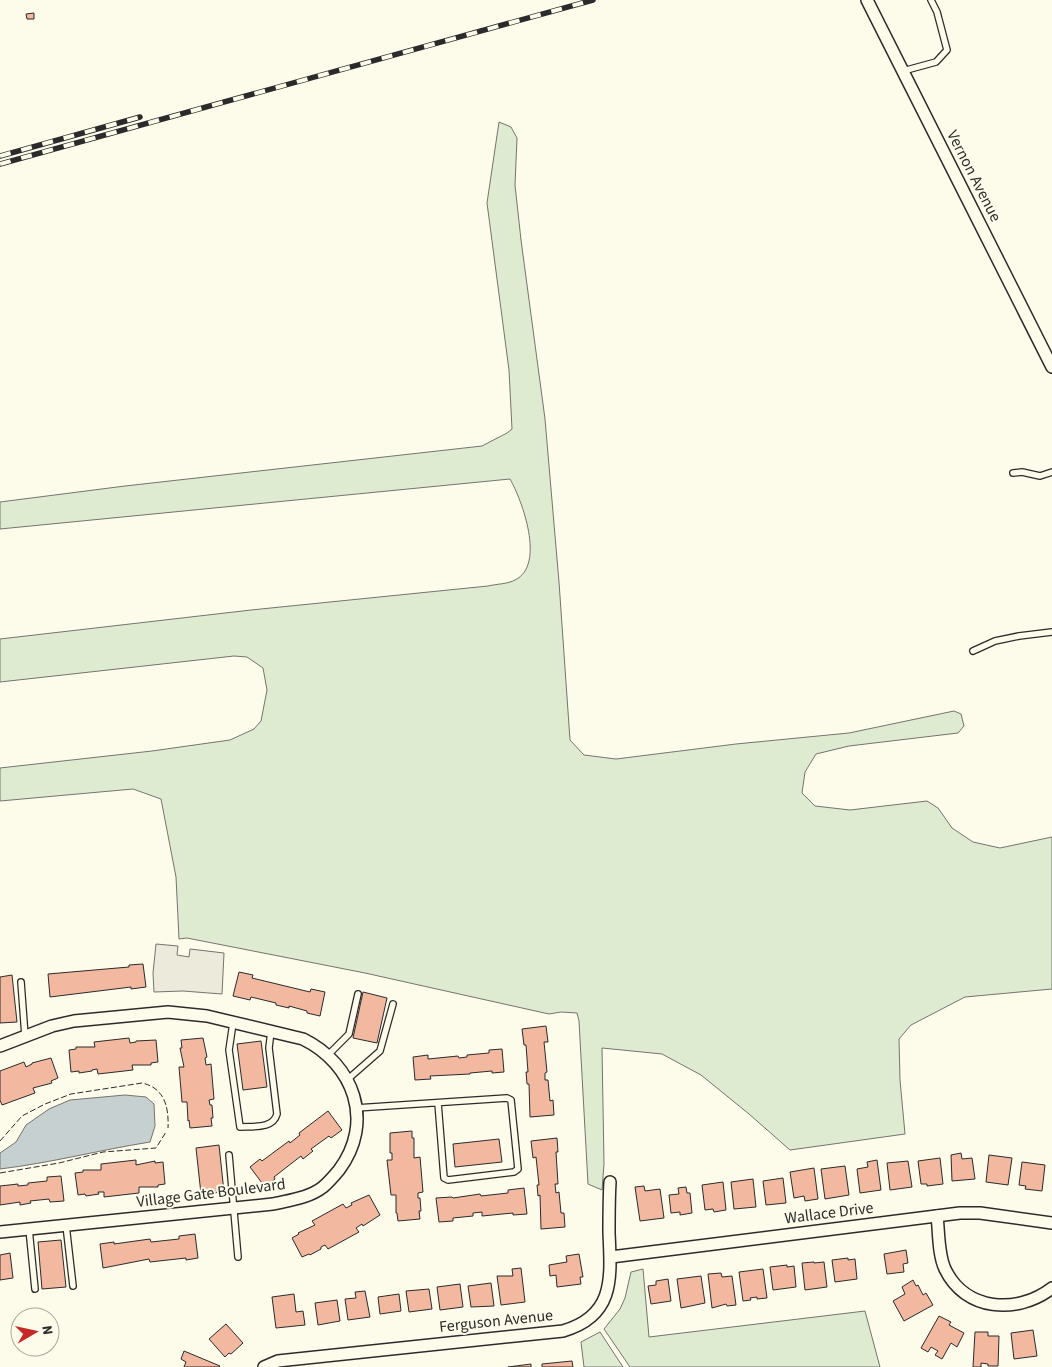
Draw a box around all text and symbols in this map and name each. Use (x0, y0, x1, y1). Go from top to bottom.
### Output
street label: Vernon Avenue (941, 126, 1007, 226)
street label: Village Gate Boulevard (135, 1173, 287, 1213)
street label: Wallace Drive (783, 1197, 875, 1229)
street label: Ferguson Avenue (438, 1304, 554, 1338)
north arrow (10, 1307, 60, 1357)
text: N (36, 1324, 57, 1336)

